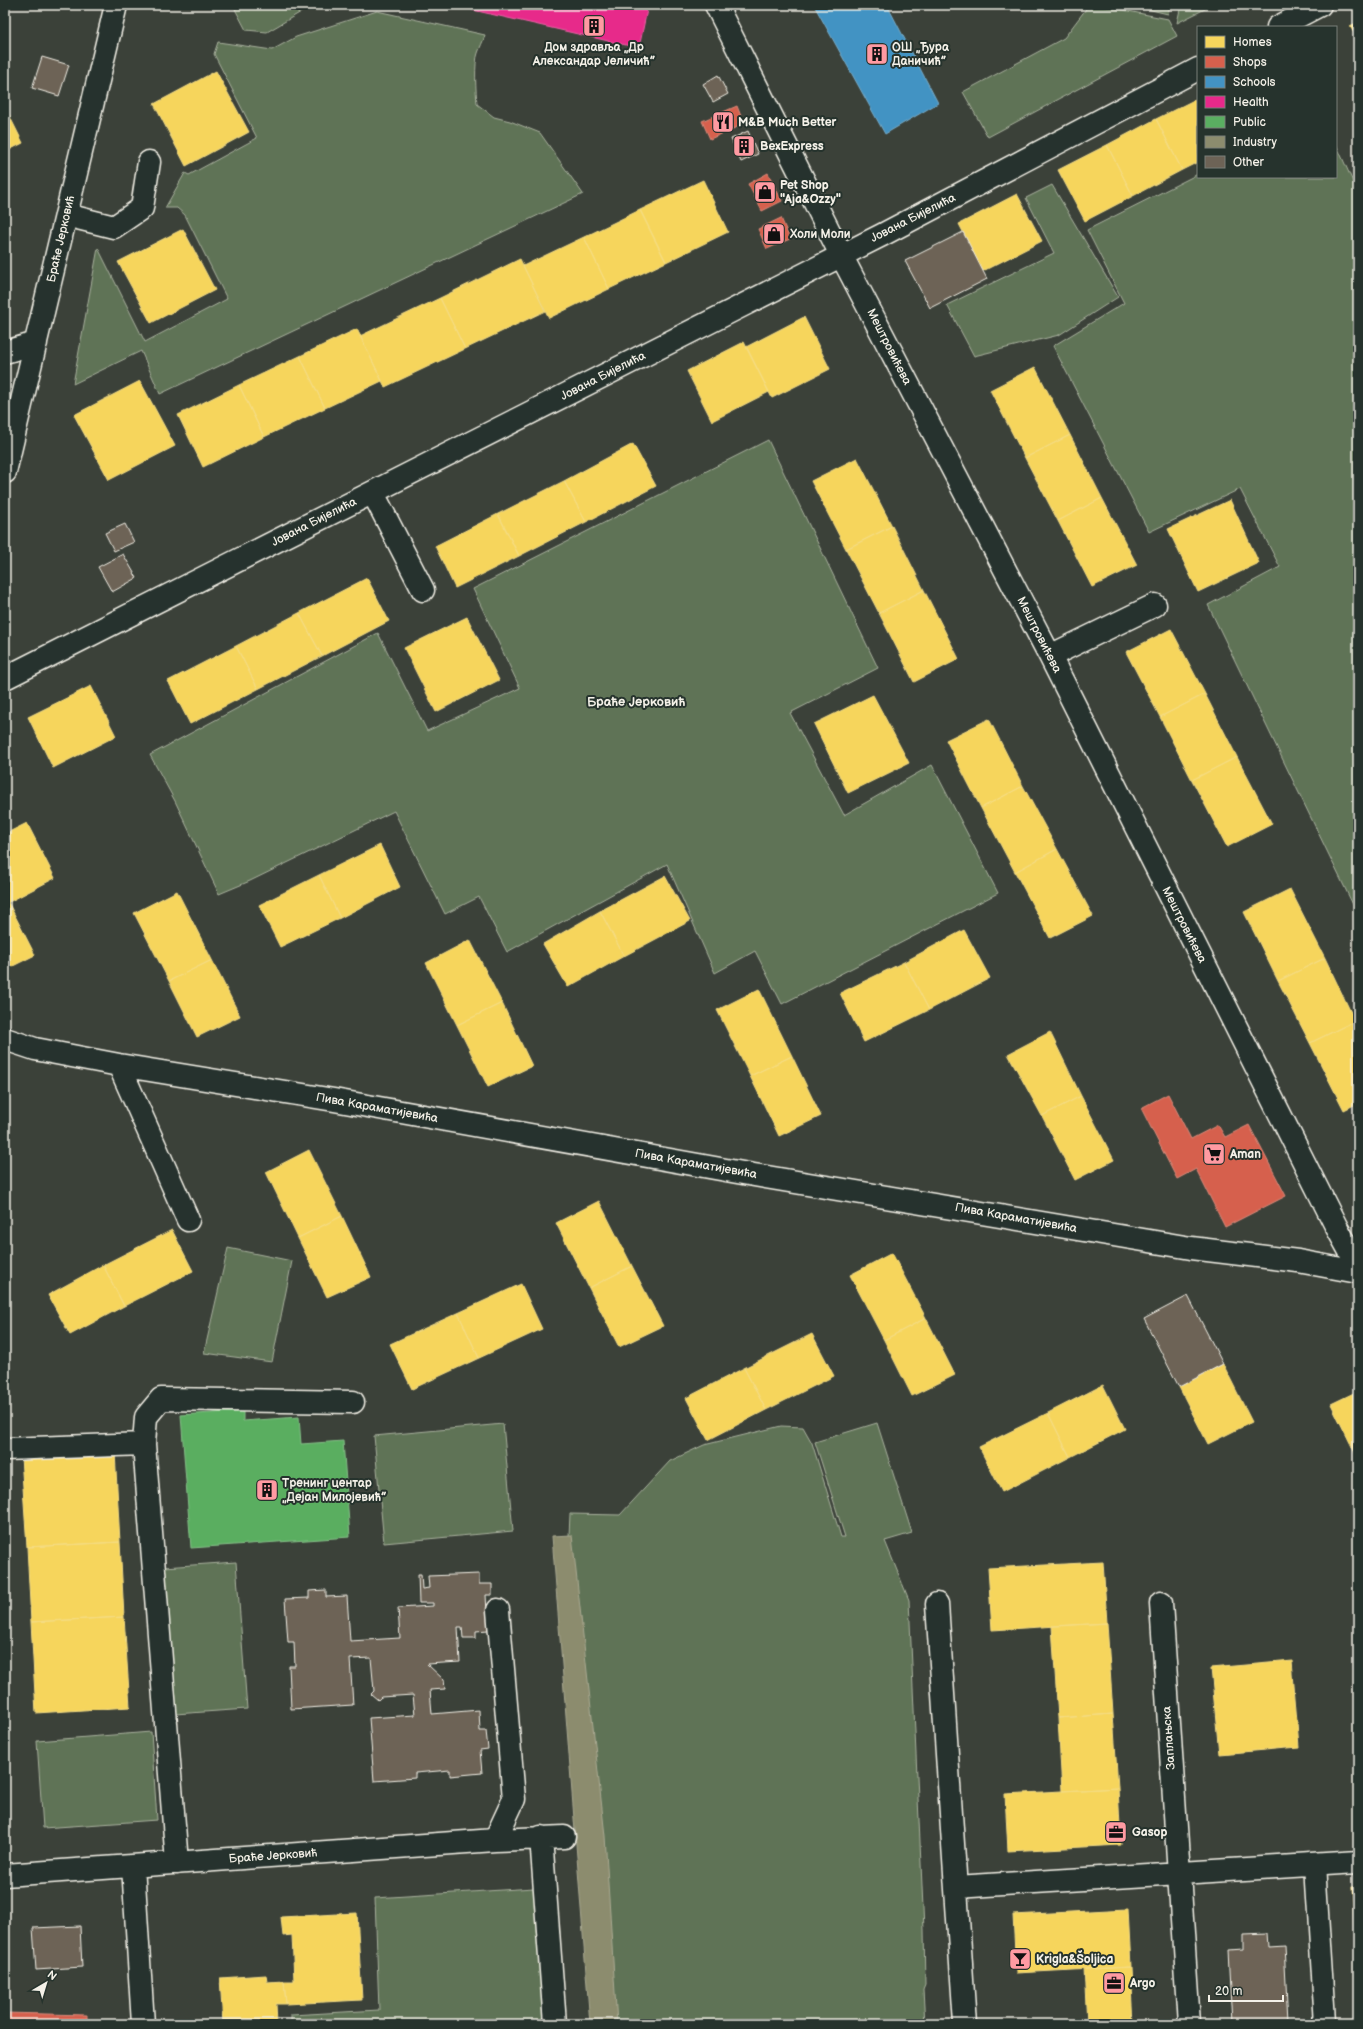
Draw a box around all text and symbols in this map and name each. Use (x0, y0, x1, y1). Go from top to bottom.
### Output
building icon: Дом здравља „Др Александар Јеличић” (581, 13, 607, 39)
legend (1197, 26, 1337, 178)
text: Homes (1233, 35, 1272, 50)
place label: Дом здравља „Др Александар Јеличић” (532, 40, 655, 69)
place label: ОШ „Ђура Даничић” (892, 40, 950, 69)
building icon: ОШ „Ђура Даничић” (864, 41, 890, 67)
text: Shops (1233, 55, 1267, 70)
text: Schools (1233, 75, 1276, 90)
text: Health (1233, 95, 1269, 110)
restaurant icon: M&B Much Better (710, 109, 736, 135)
place label: M&B Much Better (738, 115, 837, 130)
text: Public (1233, 115, 1266, 130)
building icon: BexExpress (731, 133, 757, 159)
text: Industry (1233, 135, 1278, 150)
place label: BexExpress (760, 139, 824, 154)
text: Other (1233, 155, 1265, 170)
place label: Pet Shop "Aja&Ozzy" (780, 178, 841, 207)
shop icon: Pet Shop "Aja&Ozzy" (752, 179, 778, 205)
street label: Јована Бијелића (868, 190, 958, 246)
street label: Браће Јерковић (44, 194, 78, 284)
shop icon: Холи Моли (761, 221, 787, 247)
place label: Холи Моли (789, 227, 851, 242)
street label: Мештровићева (863, 306, 915, 388)
street label: Јована Бијелића (558, 348, 648, 404)
street label: Јована Бијелића (269, 494, 359, 550)
street label: Мештровићева (1013, 594, 1065, 676)
district label: Браће Јерковић (587, 694, 685, 710)
street label: Мештровићева (1158, 884, 1210, 966)
street label: Пива Караматијевића (315, 1090, 439, 1126)
supermarket icon: Aman (1201, 1141, 1227, 1167)
street label: Пива Караматијевића (634, 1146, 758, 1182)
place label: Aman (1229, 1147, 1261, 1162)
street label: Пива Караматијевића (954, 1200, 1078, 1236)
place label: Тренинг центар „Дејан Милојевић” (282, 1476, 387, 1505)
building icon: Тренинг центар „Дејан Милојевић” (254, 1477, 280, 1503)
street label: Заплањска (1159, 1706, 1179, 1770)
office icon: Gasop (1103, 1819, 1129, 1845)
place label: Gasop (1132, 1825, 1167, 1840)
street label: Браће Јерковић (228, 1845, 318, 1867)
bar icon: Krigla&Šoljica (1007, 1946, 1033, 1972)
place label: Krigla&Šoljica (1036, 1950, 1113, 1967)
north arrow (26, 1963, 66, 2003)
text: N (45, 1968, 59, 1983)
office icon: Argo (1101, 1970, 1127, 1996)
place label: Argo (1129, 1976, 1155, 1991)
scale bar (1209, 1977, 1283, 2003)
text: 20 m (1215, 1984, 1242, 1999)

